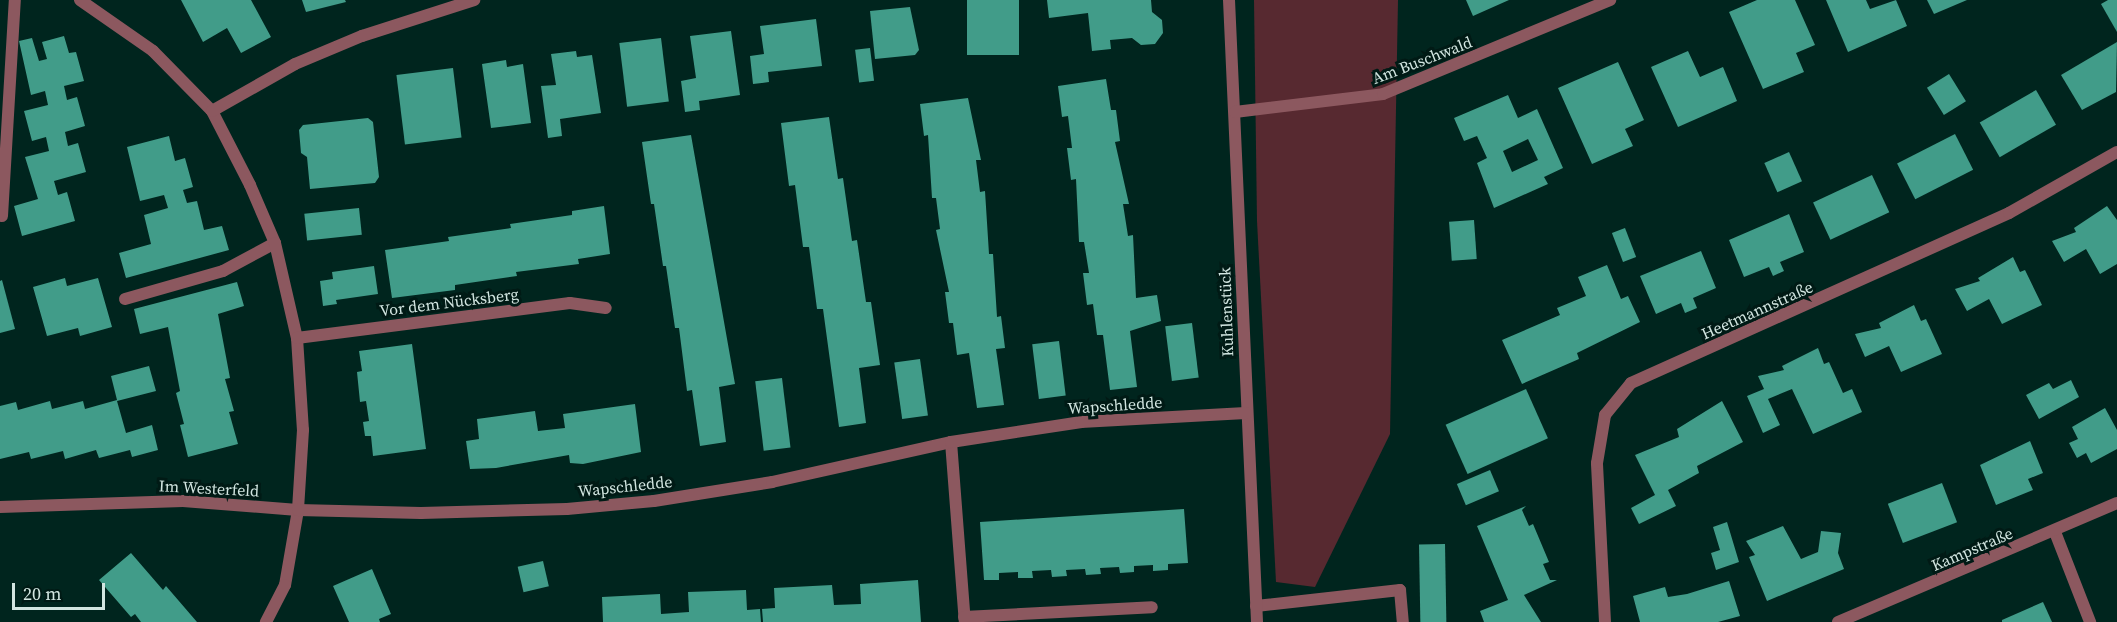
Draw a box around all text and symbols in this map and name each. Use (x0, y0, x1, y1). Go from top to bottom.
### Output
street label: Am Buschwald (1369, 32, 1475, 88)
street label: Kuhlenstück (1215, 267, 1237, 357)
street label: Heetmannstraße (1698, 277, 1816, 343)
street label: Vor dem Nücksberg (378, 284, 520, 320)
street label: Wapschledde (1067, 392, 1163, 418)
street label: Wapschledde (577, 471, 673, 501)
street label: Im Westerfeld (158, 476, 260, 500)
street label: Kampstraße (1928, 523, 2016, 575)
scale bar (15, 571, 108, 609)
text: 20 m (23, 581, 61, 606)

